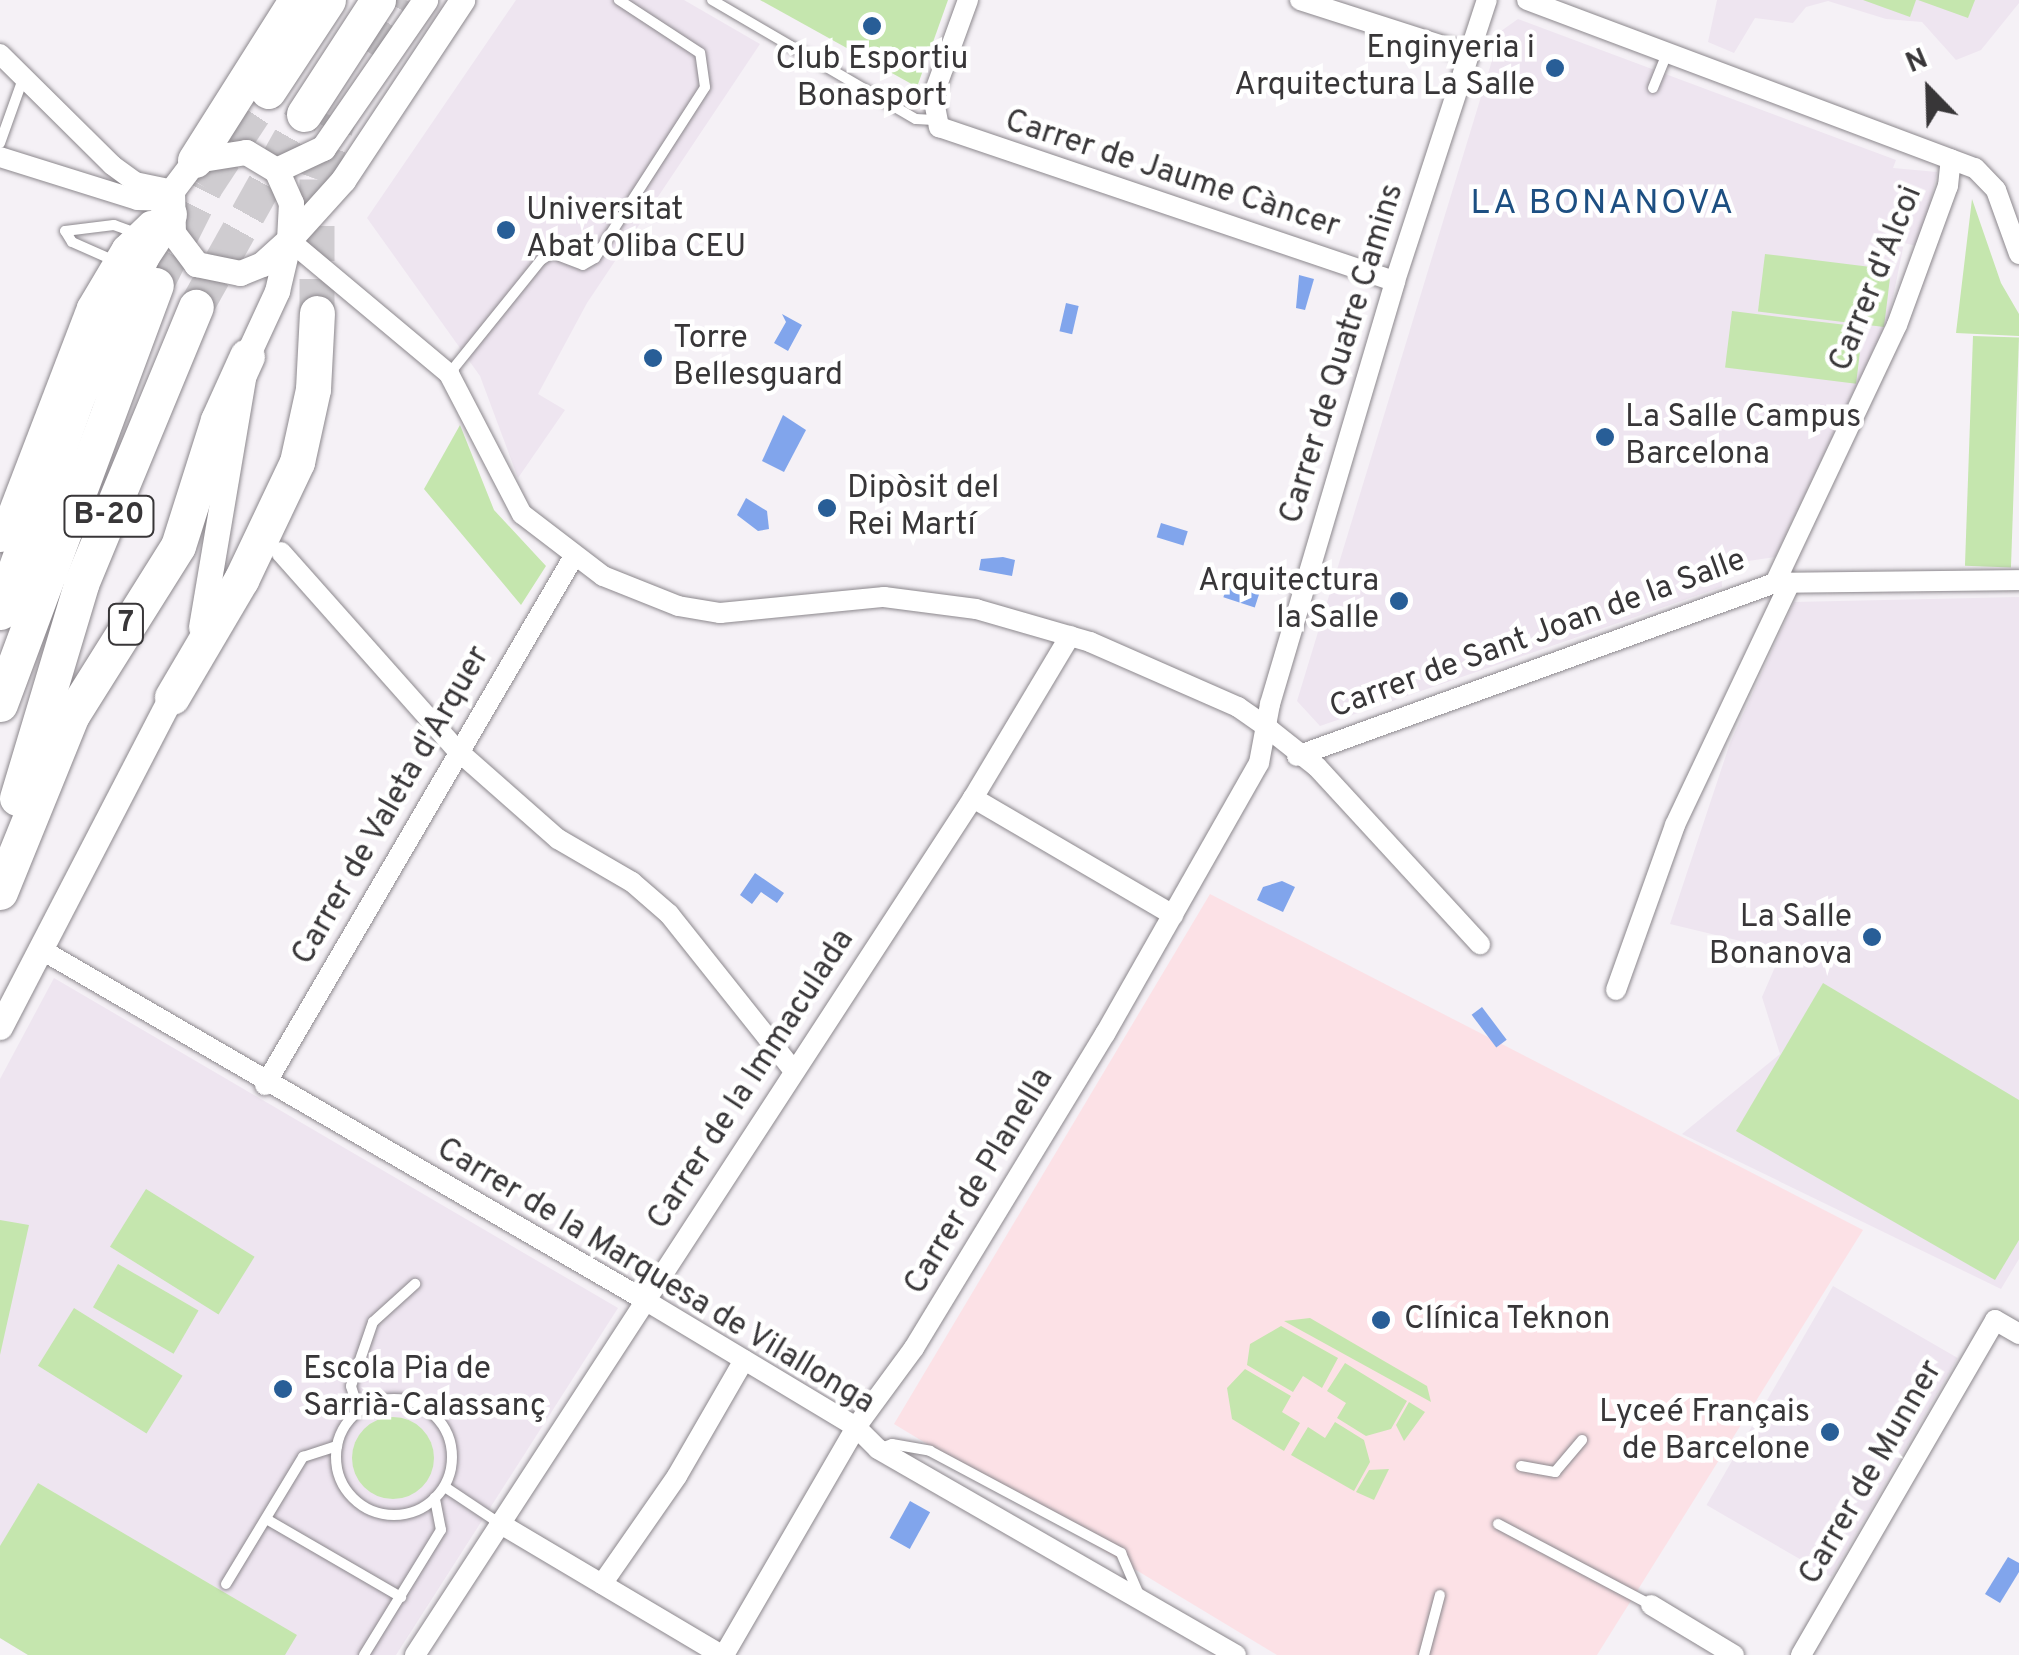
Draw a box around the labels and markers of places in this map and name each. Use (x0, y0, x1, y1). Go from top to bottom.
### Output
marker: Club Esportiu Bonasport (861, 15, 883, 37)
place label: Enginyeria i Arquitectura La Salle (1234, 31, 1535, 106)
place label: Club Esportiu Bonasport (775, 42, 969, 117)
marker: Enginyeria i Arquitectura La Salle (1544, 57, 1566, 79)
place label: Universitat Abat Oliba CEU (526, 193, 746, 268)
marker: Universitat Abat Oliba CEU (495, 219, 517, 241)
place label: Torre Bellesguard (673, 321, 843, 396)
marker: Torre Bellesguard (642, 347, 664, 369)
place label: La Salle Campus Barcelona (1625, 400, 1861, 475)
marker: La Salle Campus Barcelona (1594, 426, 1616, 448)
place label: Dipòsit del Rei Martí (847, 471, 999, 546)
marker: Dipòsit del Rei Martí (816, 497, 838, 519)
place label: Arquitectura la Salle (1198, 564, 1379, 639)
marker: Arquitectura la Salle (1388, 590, 1410, 612)
place label: La Salle Bonanova (1709, 900, 1852, 975)
marker: La Salle Bonanova (1861, 926, 1883, 948)
place label: Clínica Teknon (1404, 1301, 1612, 1339)
marker: Clínica Teknon (1368, 1307, 1394, 1333)
place label: Escola Pia de Sarrià-Calassanç (303, 1352, 546, 1427)
marker: Escola Pia de Sarrià-Calassanç (272, 1378, 294, 1400)
place label: Lyceé Français de Barcelone (1599, 1395, 1810, 1470)
marker: Lyceé Français de Barcelone (1819, 1421, 1841, 1443)

